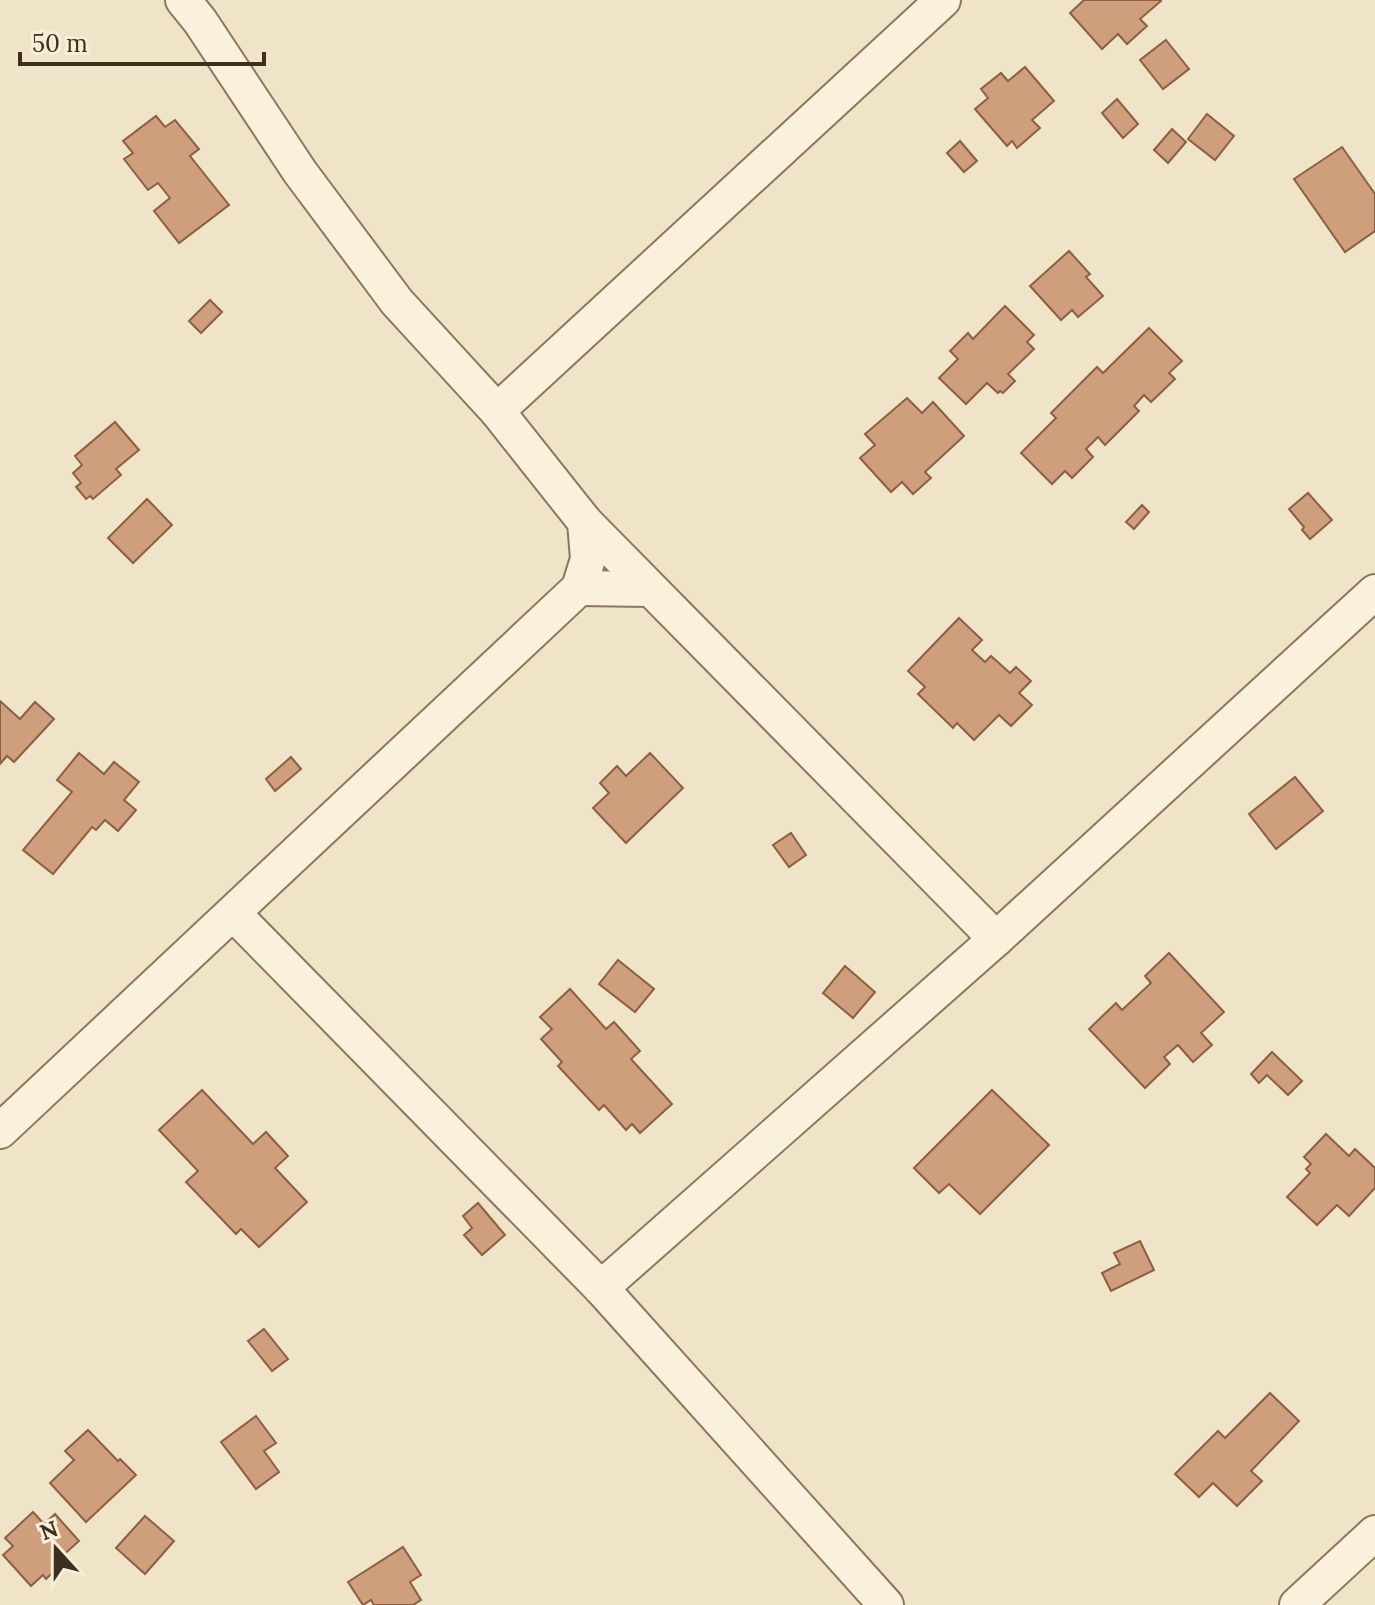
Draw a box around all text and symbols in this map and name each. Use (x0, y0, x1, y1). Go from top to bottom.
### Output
scale bar (20, 16, 264, 66)
text: 50 m (32, 28, 88, 59)
north arrow (16, 1509, 96, 1589)
text: N (36, 1514, 62, 1546)

